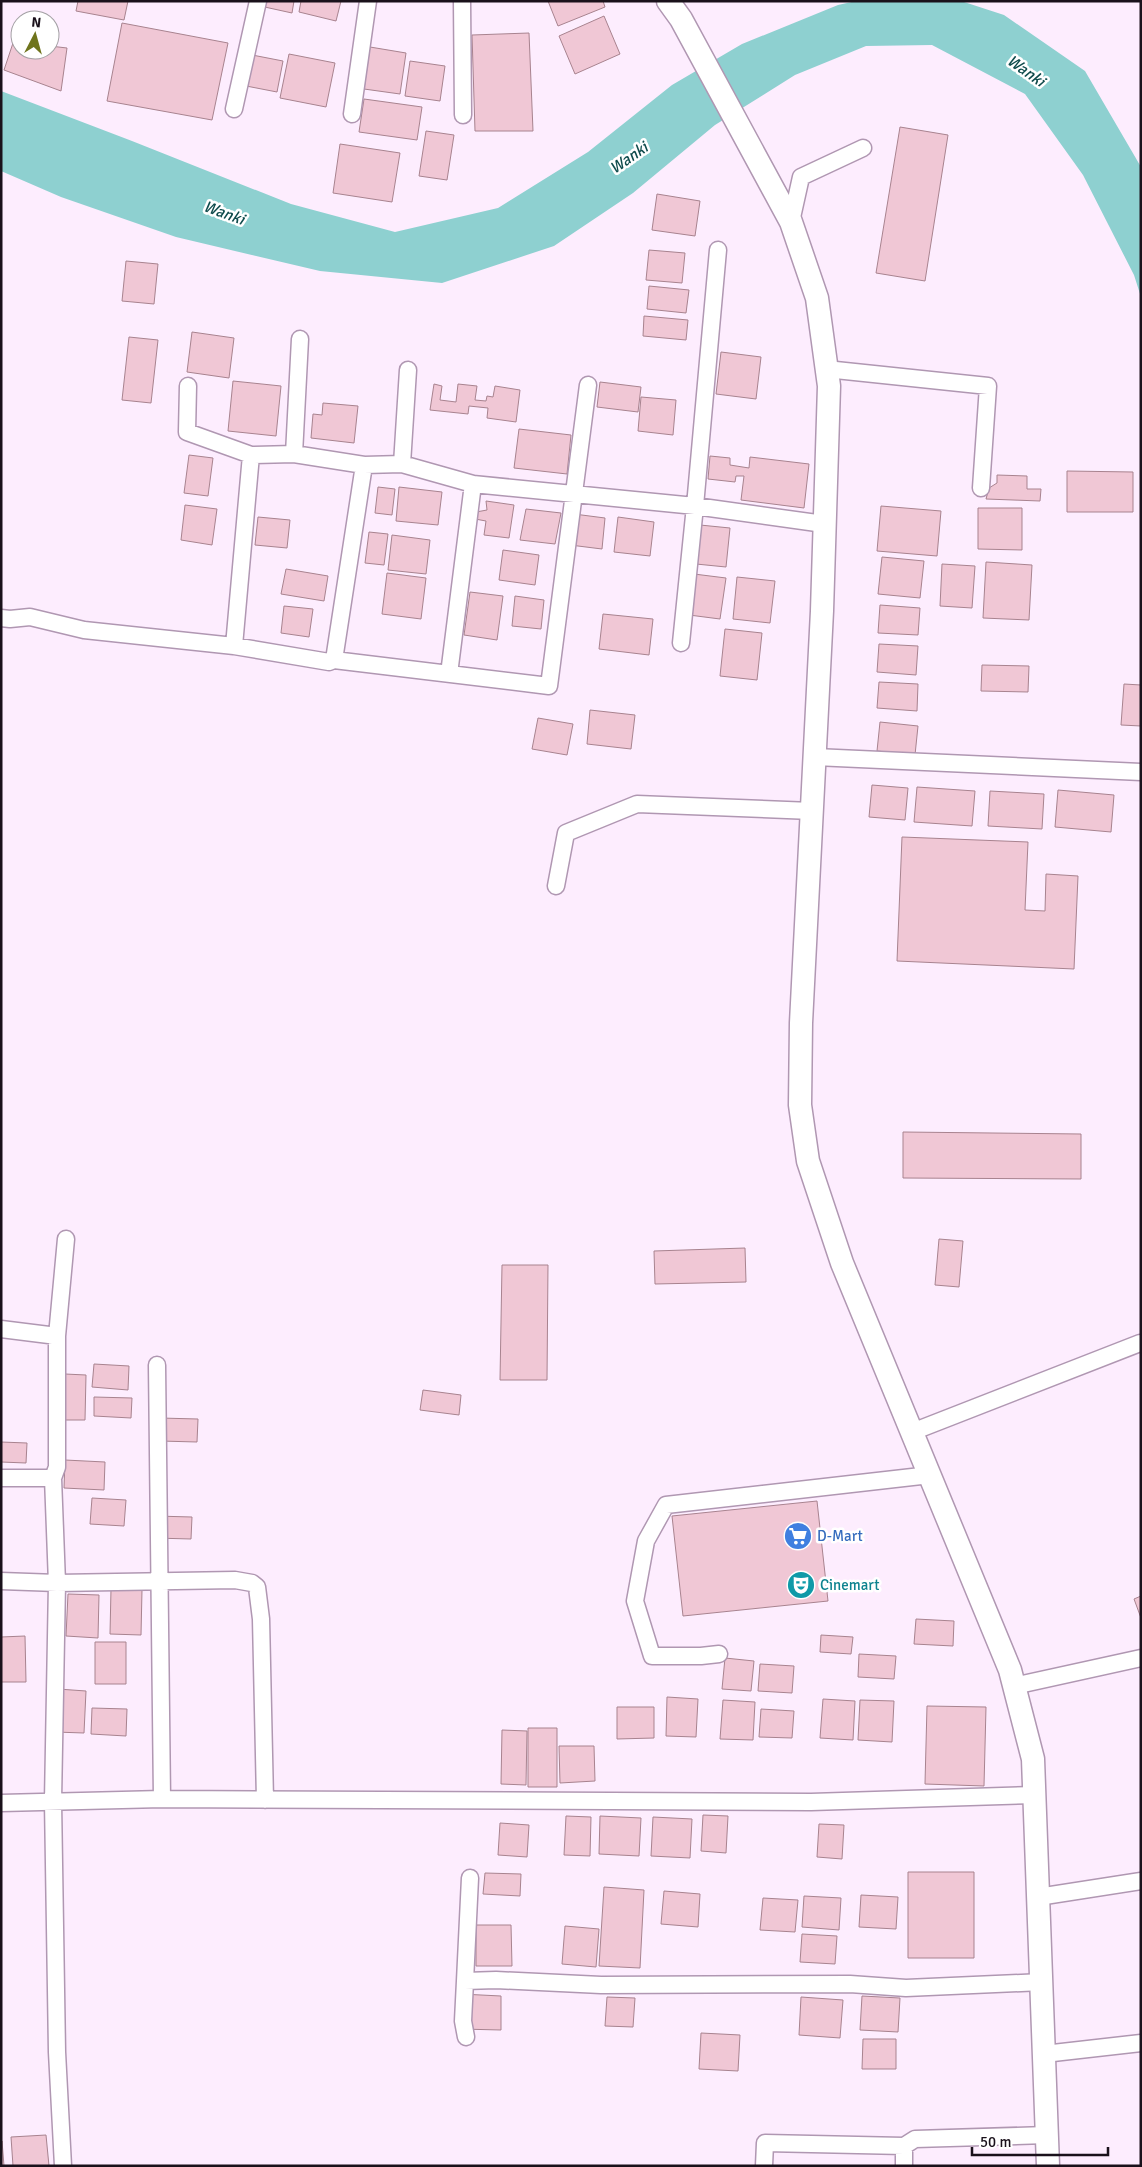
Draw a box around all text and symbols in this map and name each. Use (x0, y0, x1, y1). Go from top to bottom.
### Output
north arrow (10, 10, 60, 60)
text: N (31, 14, 42, 32)
water label: Wanki (1003, 51, 1050, 92)
water label: Wanki (606, 137, 653, 178)
water label: Wanki (201, 196, 249, 230)
supermarket icon: D-Mart (783, 1521, 813, 1551)
place label: D-Mart (817, 1527, 863, 1545)
theatre icon: Cinemart (786, 1570, 816, 1600)
place label: Cinemart (820, 1576, 879, 1594)
scale bar (972, 2124, 1108, 2156)
text: 50 m (980, 2133, 1011, 2151)

